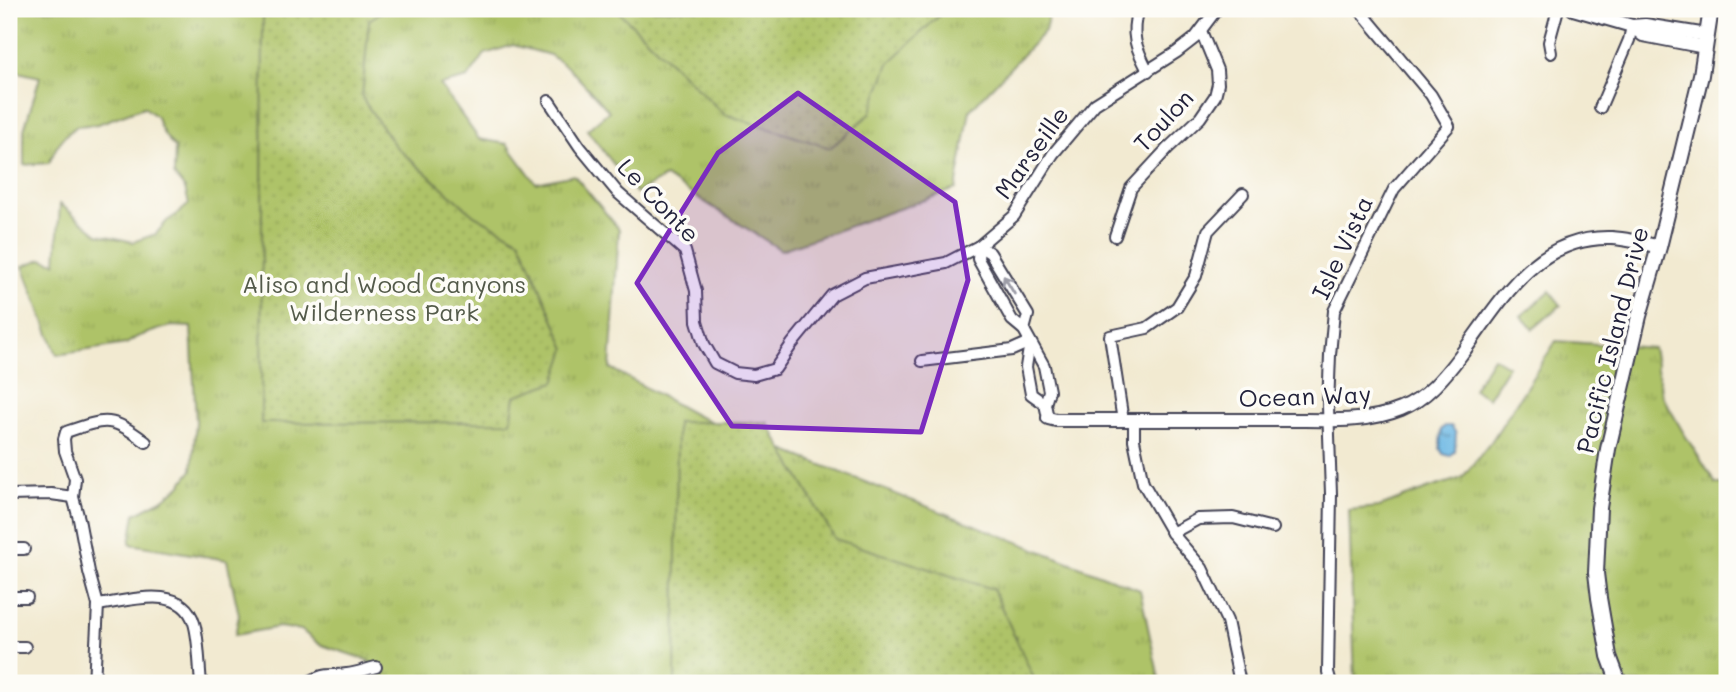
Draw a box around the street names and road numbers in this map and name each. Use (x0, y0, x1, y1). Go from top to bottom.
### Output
street label: Toulon (1126, 82, 1200, 158)
street label: Marseille (987, 100, 1075, 204)
street label: Le Conte (611, 151, 707, 249)
street label: Isle Vista (1304, 191, 1379, 304)
street label: Pacific Island Drive (1568, 223, 1655, 456)
street label: Ocean Way (1238, 378, 1372, 413)

